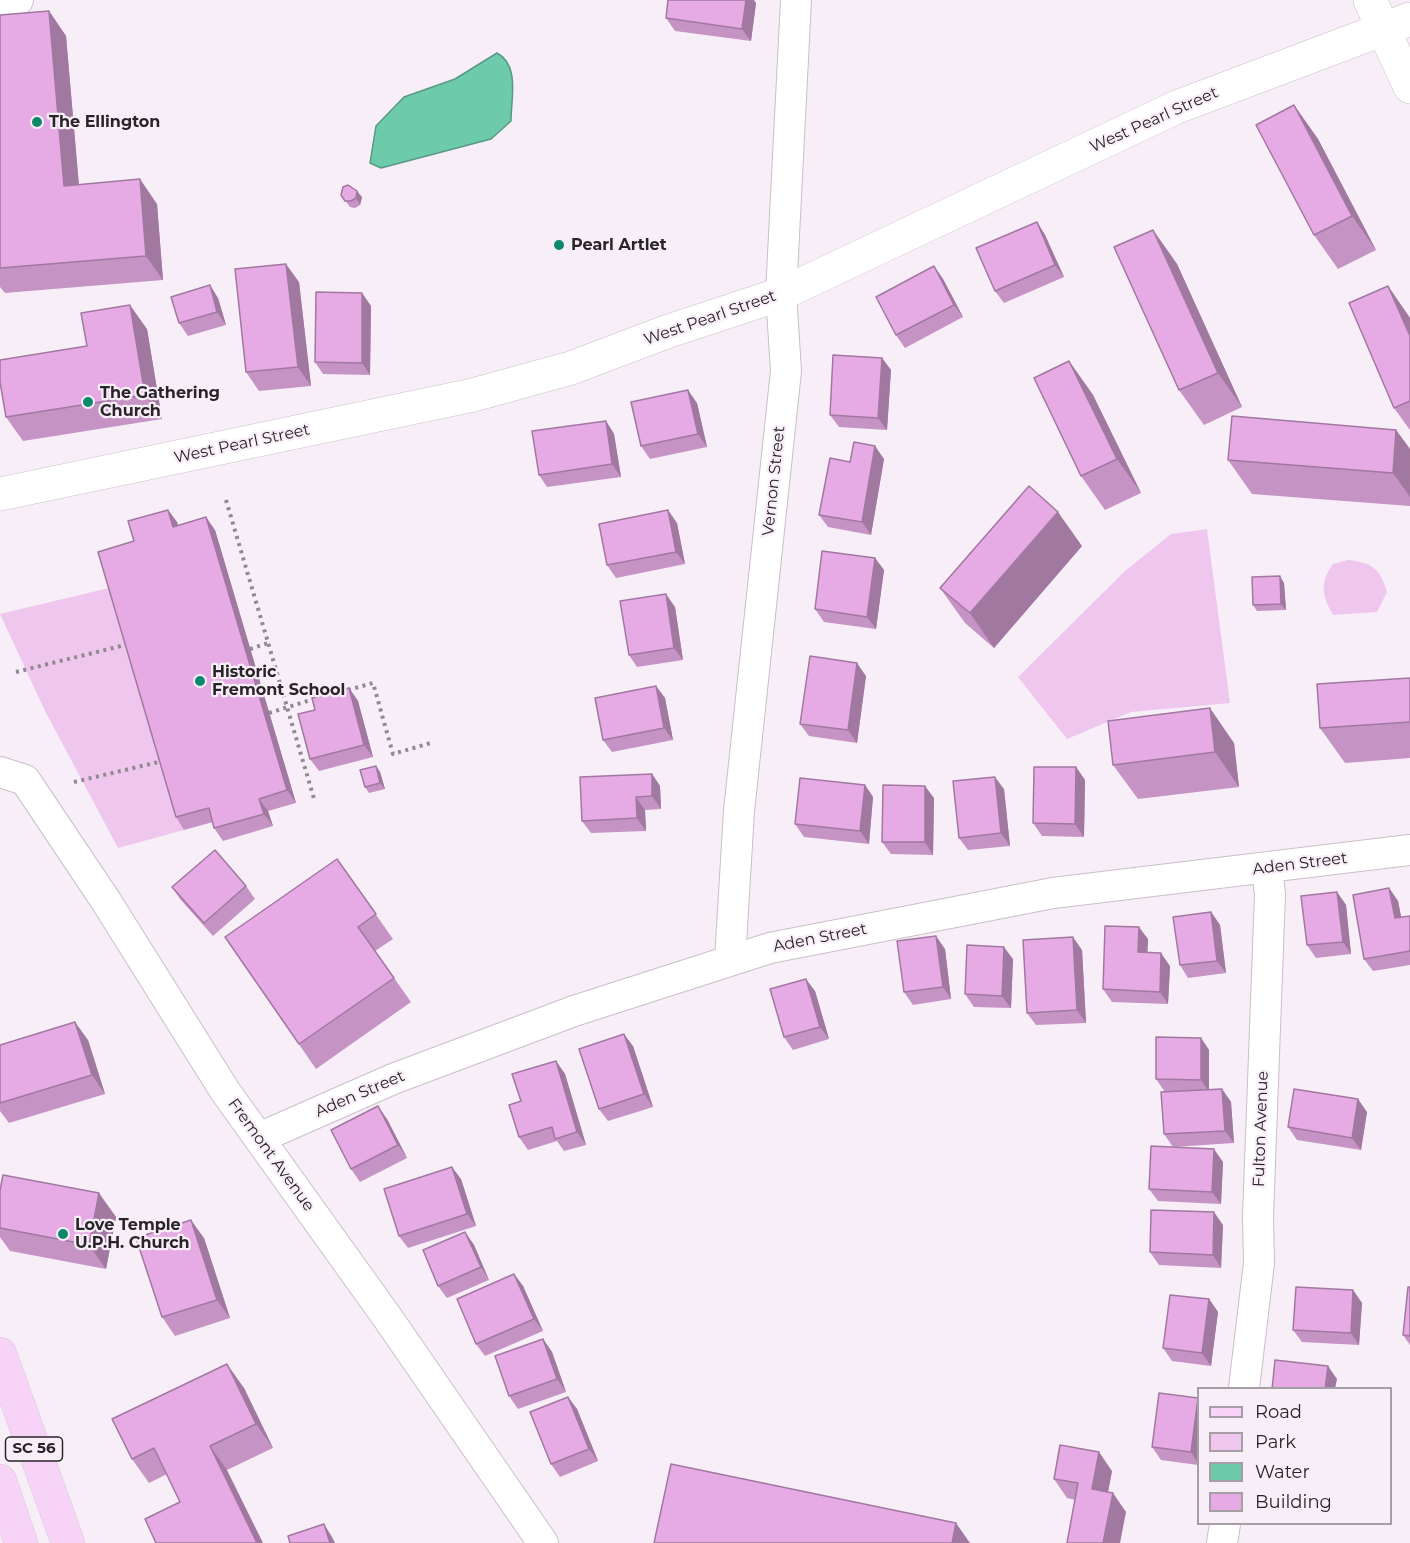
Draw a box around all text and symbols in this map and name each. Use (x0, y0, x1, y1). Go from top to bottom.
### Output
street label: West Pearl Street (1087, 83, 1221, 157)
place label: The Ellington (49, 112, 160, 132)
marker: The Ellington (30, 115, 44, 129)
place label: Pearl Artlet (571, 235, 667, 255)
marker: Pearl Artlet (552, 238, 566, 252)
street label: West Pearl Street (641, 286, 779, 350)
place label: The Gathering Church (100, 383, 220, 421)
marker: The Gathering Church (81, 395, 95, 409)
street label: West Pearl Street (172, 420, 312, 468)
street label: Vernon Street (759, 425, 789, 537)
place label: Historic Fremont School (212, 662, 345, 700)
marker: Historic Fremont School (193, 674, 207, 688)
street label: Aden Street (1252, 849, 1348, 879)
street label: Aden Street (771, 919, 869, 957)
street label: Aden Street (312, 1067, 408, 1121)
street label: Fulton Avenue (1249, 1071, 1273, 1187)
street label: Fremont Avenue (224, 1095, 318, 1215)
place label: Love Temple U.P.H. Church (75, 1215, 190, 1253)
marker: Love Temple U.P.H. Church (56, 1227, 70, 1241)
legend (1197, 1387, 1392, 1525)
text: Road (1255, 1401, 1302, 1423)
text: Park (1255, 1431, 1296, 1453)
road number: SC 56 (6, 1437, 63, 1461)
text: Water (1255, 1461, 1310, 1483)
text: Building (1255, 1491, 1332, 1513)

